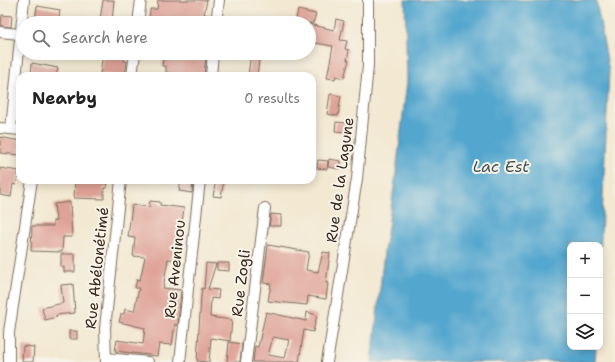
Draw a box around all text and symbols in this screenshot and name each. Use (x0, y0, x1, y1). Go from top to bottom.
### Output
search box (16, 16, 316, 60)
icon: search (30, 27, 52, 49)
text: Search here (62, 28, 148, 48)
text: Nearby (32, 87, 97, 109)
text: 0 results (244, 90, 300, 107)
street label: Rue de la Lagune (321, 116, 359, 244)
water label: Lac Est (473, 156, 529, 177)
street label: Rue Abélonétimé (81, 206, 113, 330)
street label: Rue Aveninou (160, 219, 190, 319)
map controls (567, 242, 603, 350)
button: + (567, 242, 603, 278)
street label: Rue Zogli (227, 248, 255, 318)
button: − (567, 278, 603, 314)
button: layers (567, 314, 603, 350)

